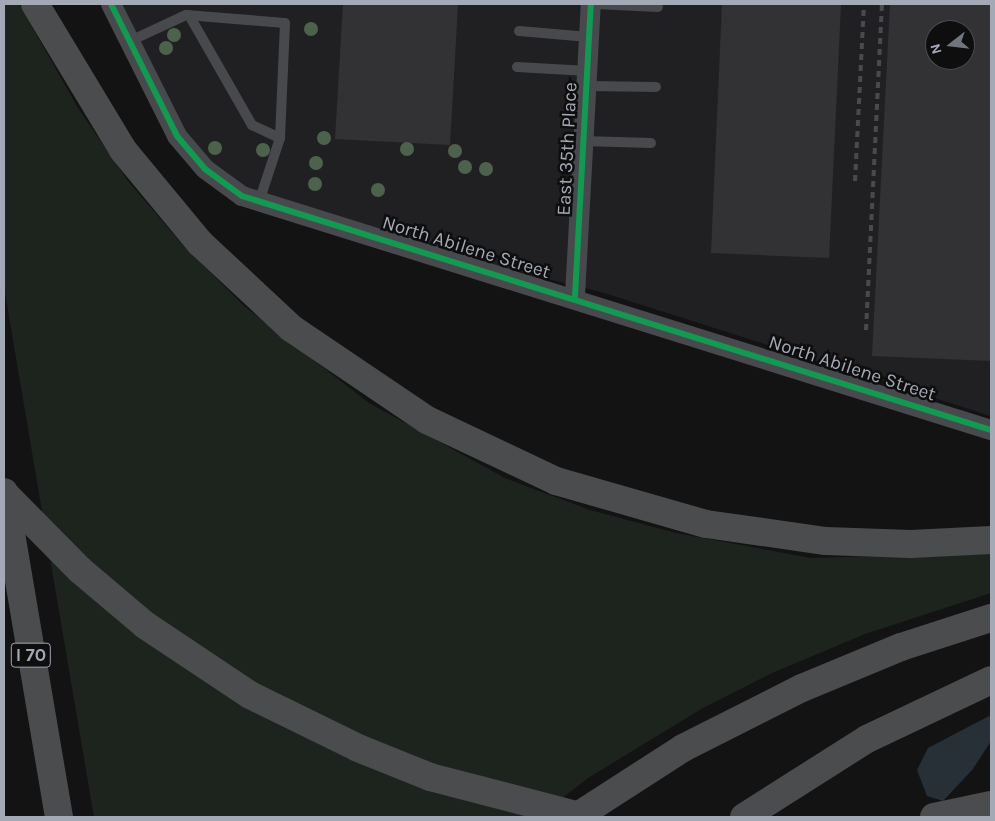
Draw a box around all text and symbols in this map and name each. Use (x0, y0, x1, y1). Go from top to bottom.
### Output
north arrow (925, 20, 975, 70)
text: N (927, 42, 946, 56)
street label: East 35th Place (553, 82, 583, 216)
street label: North Abilene Street (379, 212, 553, 284)
street label: North Abilene Street (766, 331, 938, 407)
road number: I 70 (10, 640, 52, 670)

